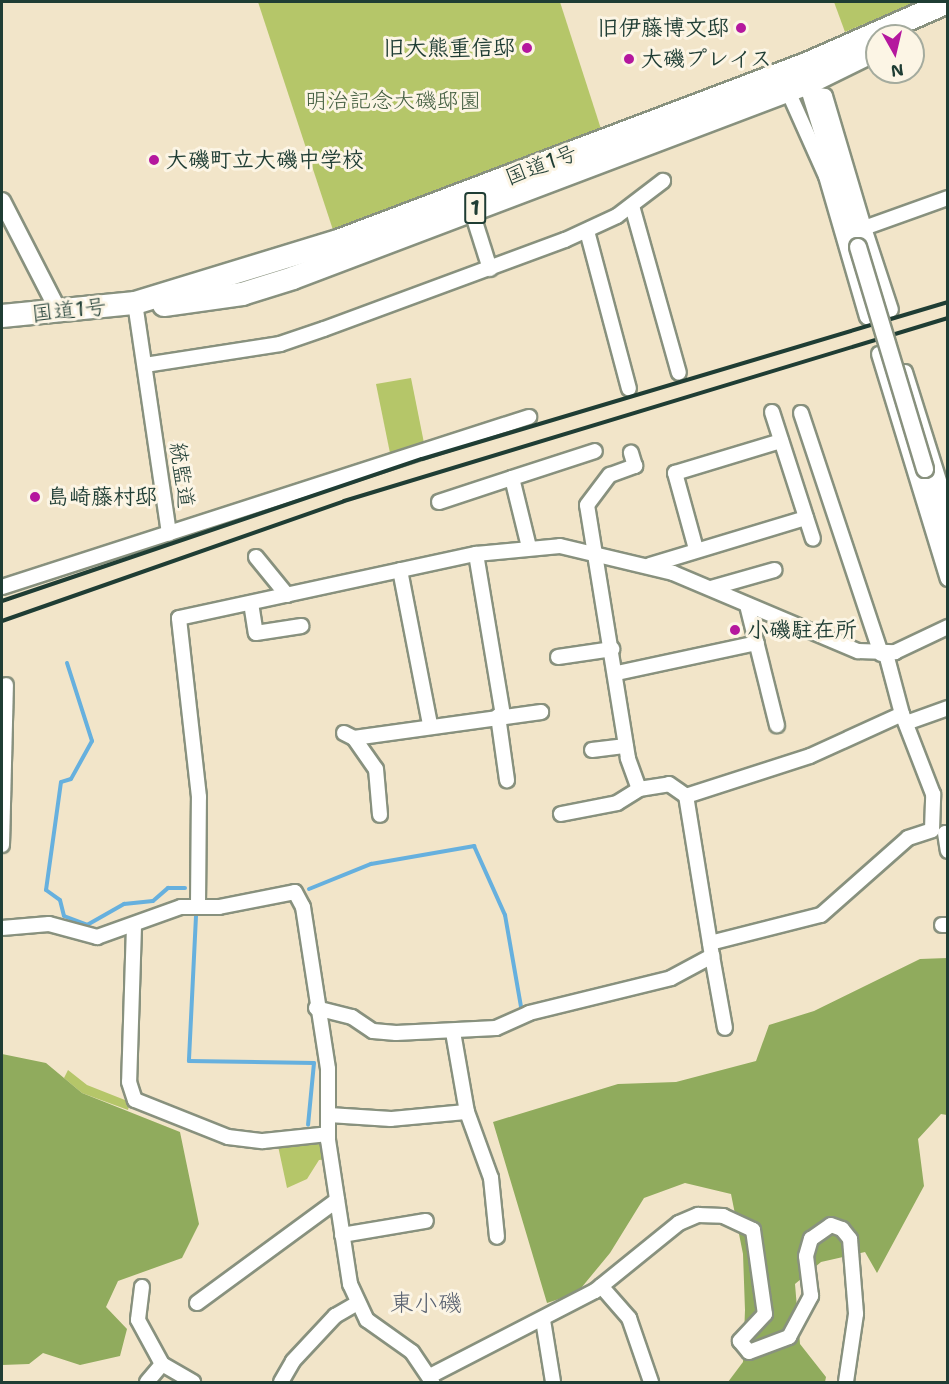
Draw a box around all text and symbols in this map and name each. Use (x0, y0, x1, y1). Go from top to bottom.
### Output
place label: 旧伊藤博文邸 (597, 15, 729, 41)
marker: 旧伊藤博文邸 (734, 21, 748, 35)
north arrow (865, 24, 925, 84)
place label: 旧大熊重信邸 (383, 35, 515, 61)
marker: 旧大熊重信邸 (520, 41, 534, 55)
place label: 大磯プレイス (641, 46, 773, 72)
marker: 大磯プレイス (622, 52, 636, 66)
text: N (890, 59, 905, 82)
park label: 明治記念大磯邸園 (305, 88, 481, 114)
street label: 国道1号 (501, 139, 581, 191)
place label: 大磯町立大磯中学校 (166, 147, 364, 173)
marker: 大磯町立大磯中学校 (147, 153, 161, 167)
road number: 1 (463, 190, 487, 226)
street label: 国道1号 (30, 293, 108, 327)
street label: 統監道 (164, 440, 200, 510)
place label: 島崎藤村邸 (47, 484, 157, 510)
marker: 島崎藤村邸 (28, 490, 42, 504)
place label: 小磯駐在所 (747, 617, 857, 643)
marker: 小磯駐在所 (728, 623, 742, 637)
district label: 東小磯 (390, 1290, 462, 1318)

